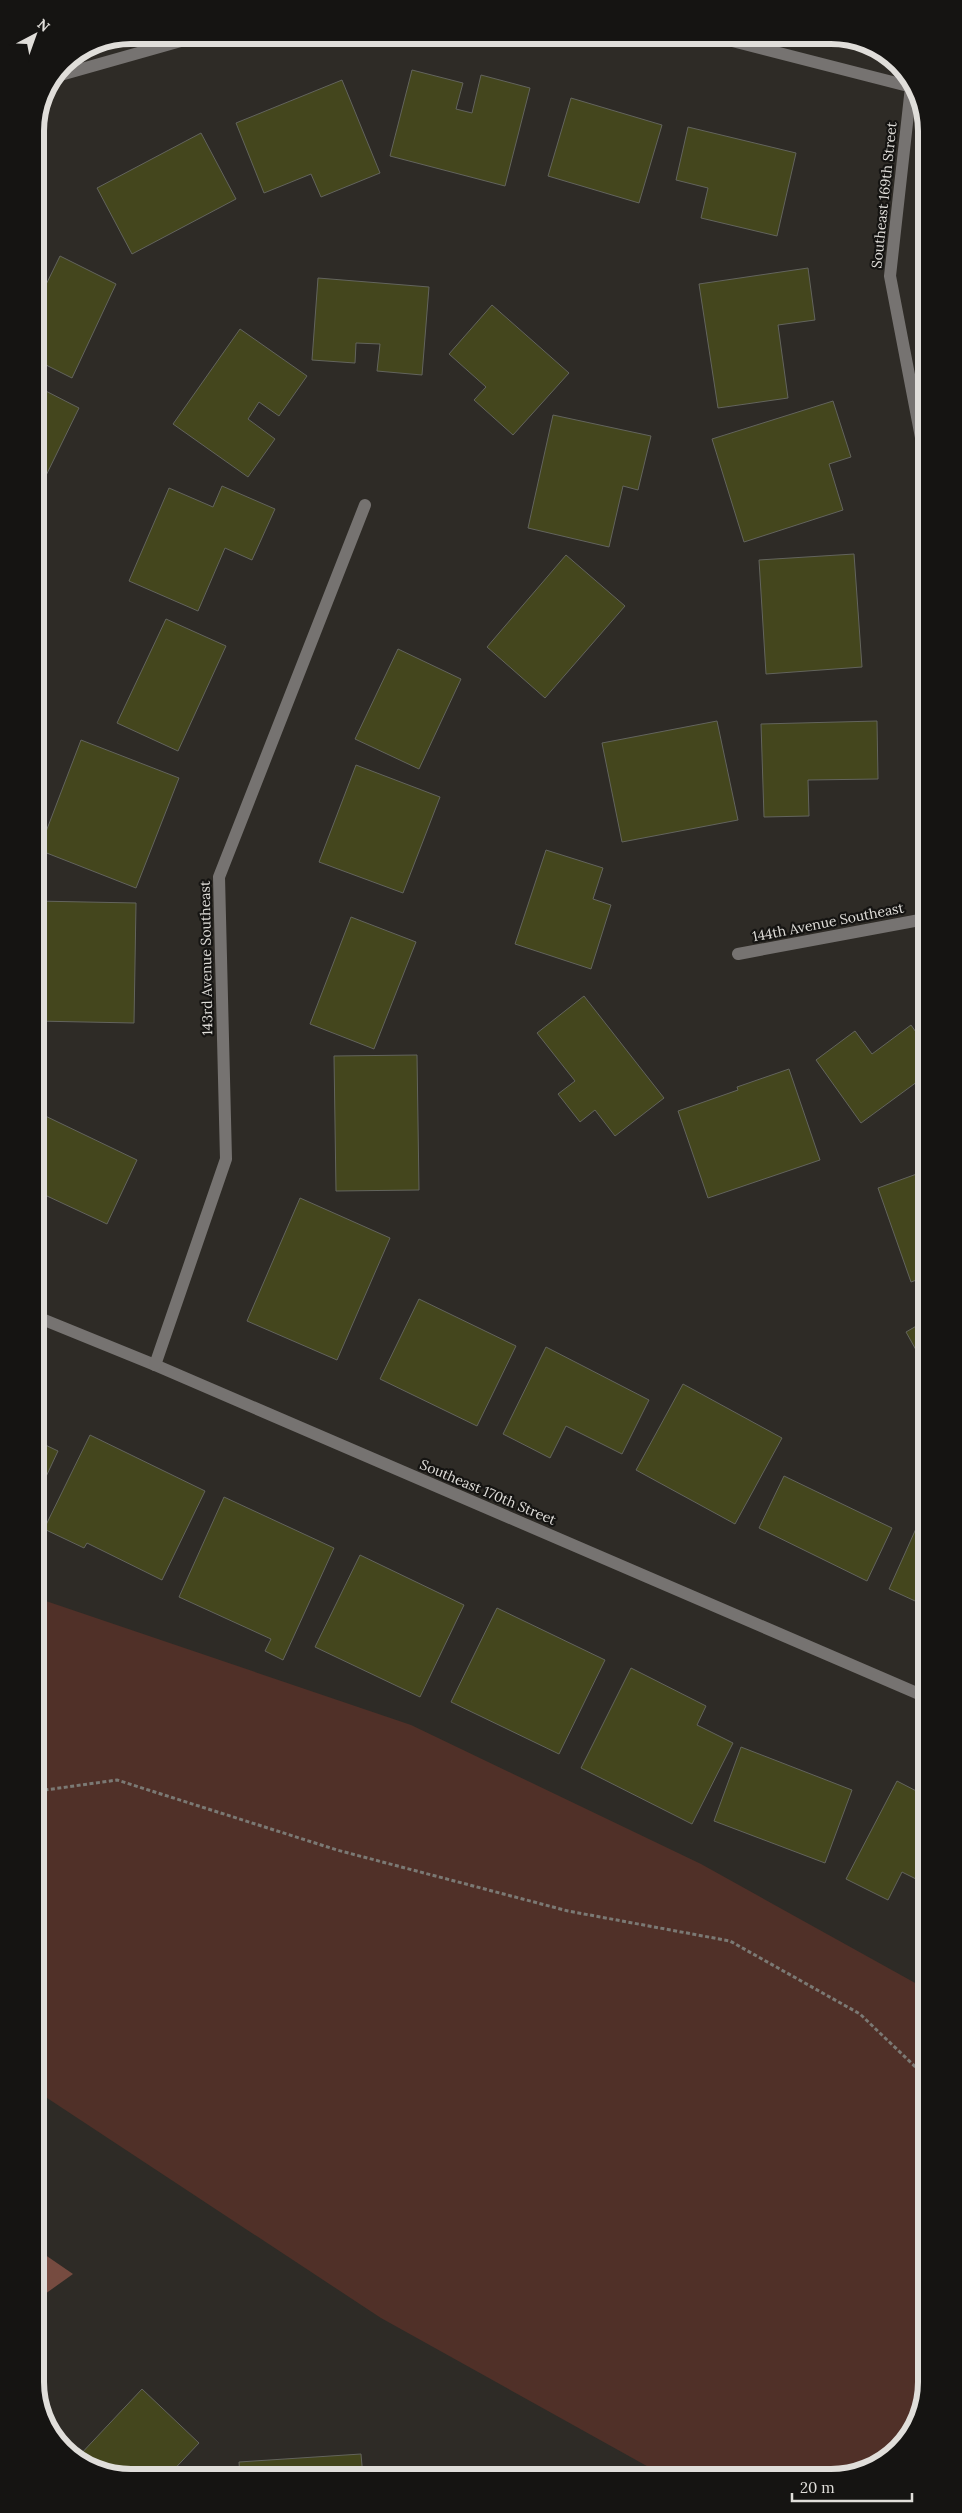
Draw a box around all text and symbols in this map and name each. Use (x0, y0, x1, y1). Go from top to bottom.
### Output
north arrow (10, 10, 60, 60)
text: N (34, 15, 54, 36)
street label: Southeast 169th Street (867, 120, 901, 269)
street label: 143rd Avenue Southeast (196, 880, 216, 1035)
street label: 144th Avenue Southeast (751, 898, 906, 946)
street label: Southeast 170th Street (417, 1455, 559, 1529)
scale bar (792, 2470, 912, 2502)
text: 20 m (800, 2478, 835, 2497)

